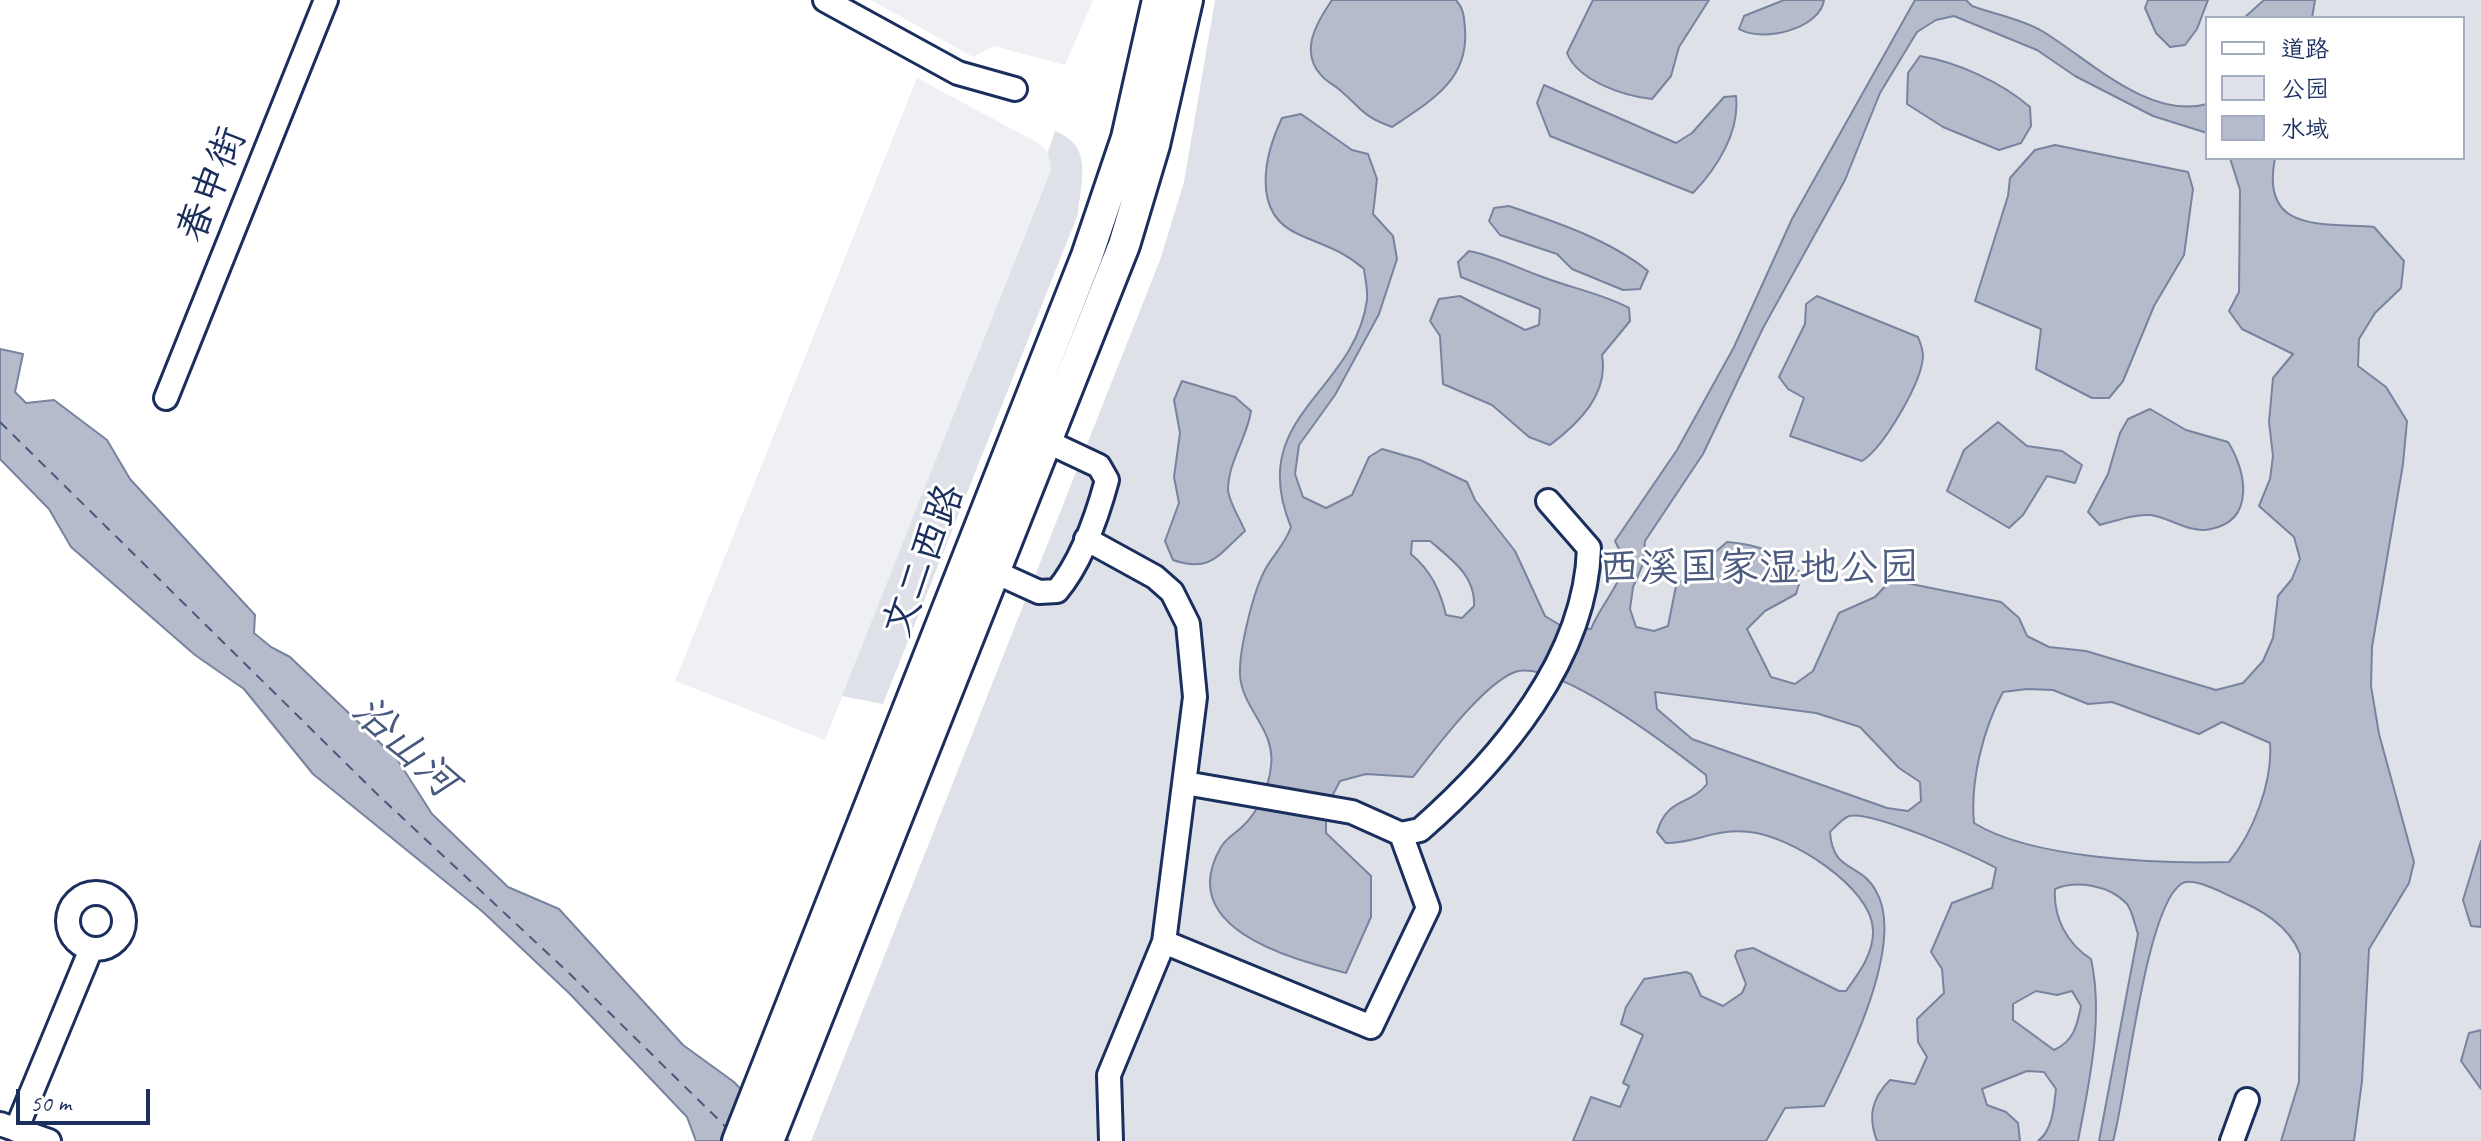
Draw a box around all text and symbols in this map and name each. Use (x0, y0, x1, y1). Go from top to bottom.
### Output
legend (2205, 16, 2465, 160)
text: 道路 (2281, 34, 2329, 64)
text: 公园 (2281, 74, 2329, 104)
text: 水域 (2281, 114, 2329, 144)
street label: 春申街 (168, 120, 258, 250)
street label: 文二西路 (874, 478, 976, 644)
park label: 西溪国家湿地公园 (1599, 546, 1919, 594)
water label: 沿山河 (341, 687, 467, 809)
scale bar (20, 1073, 154, 1123)
text: 50 m (30, 1088, 71, 1118)

